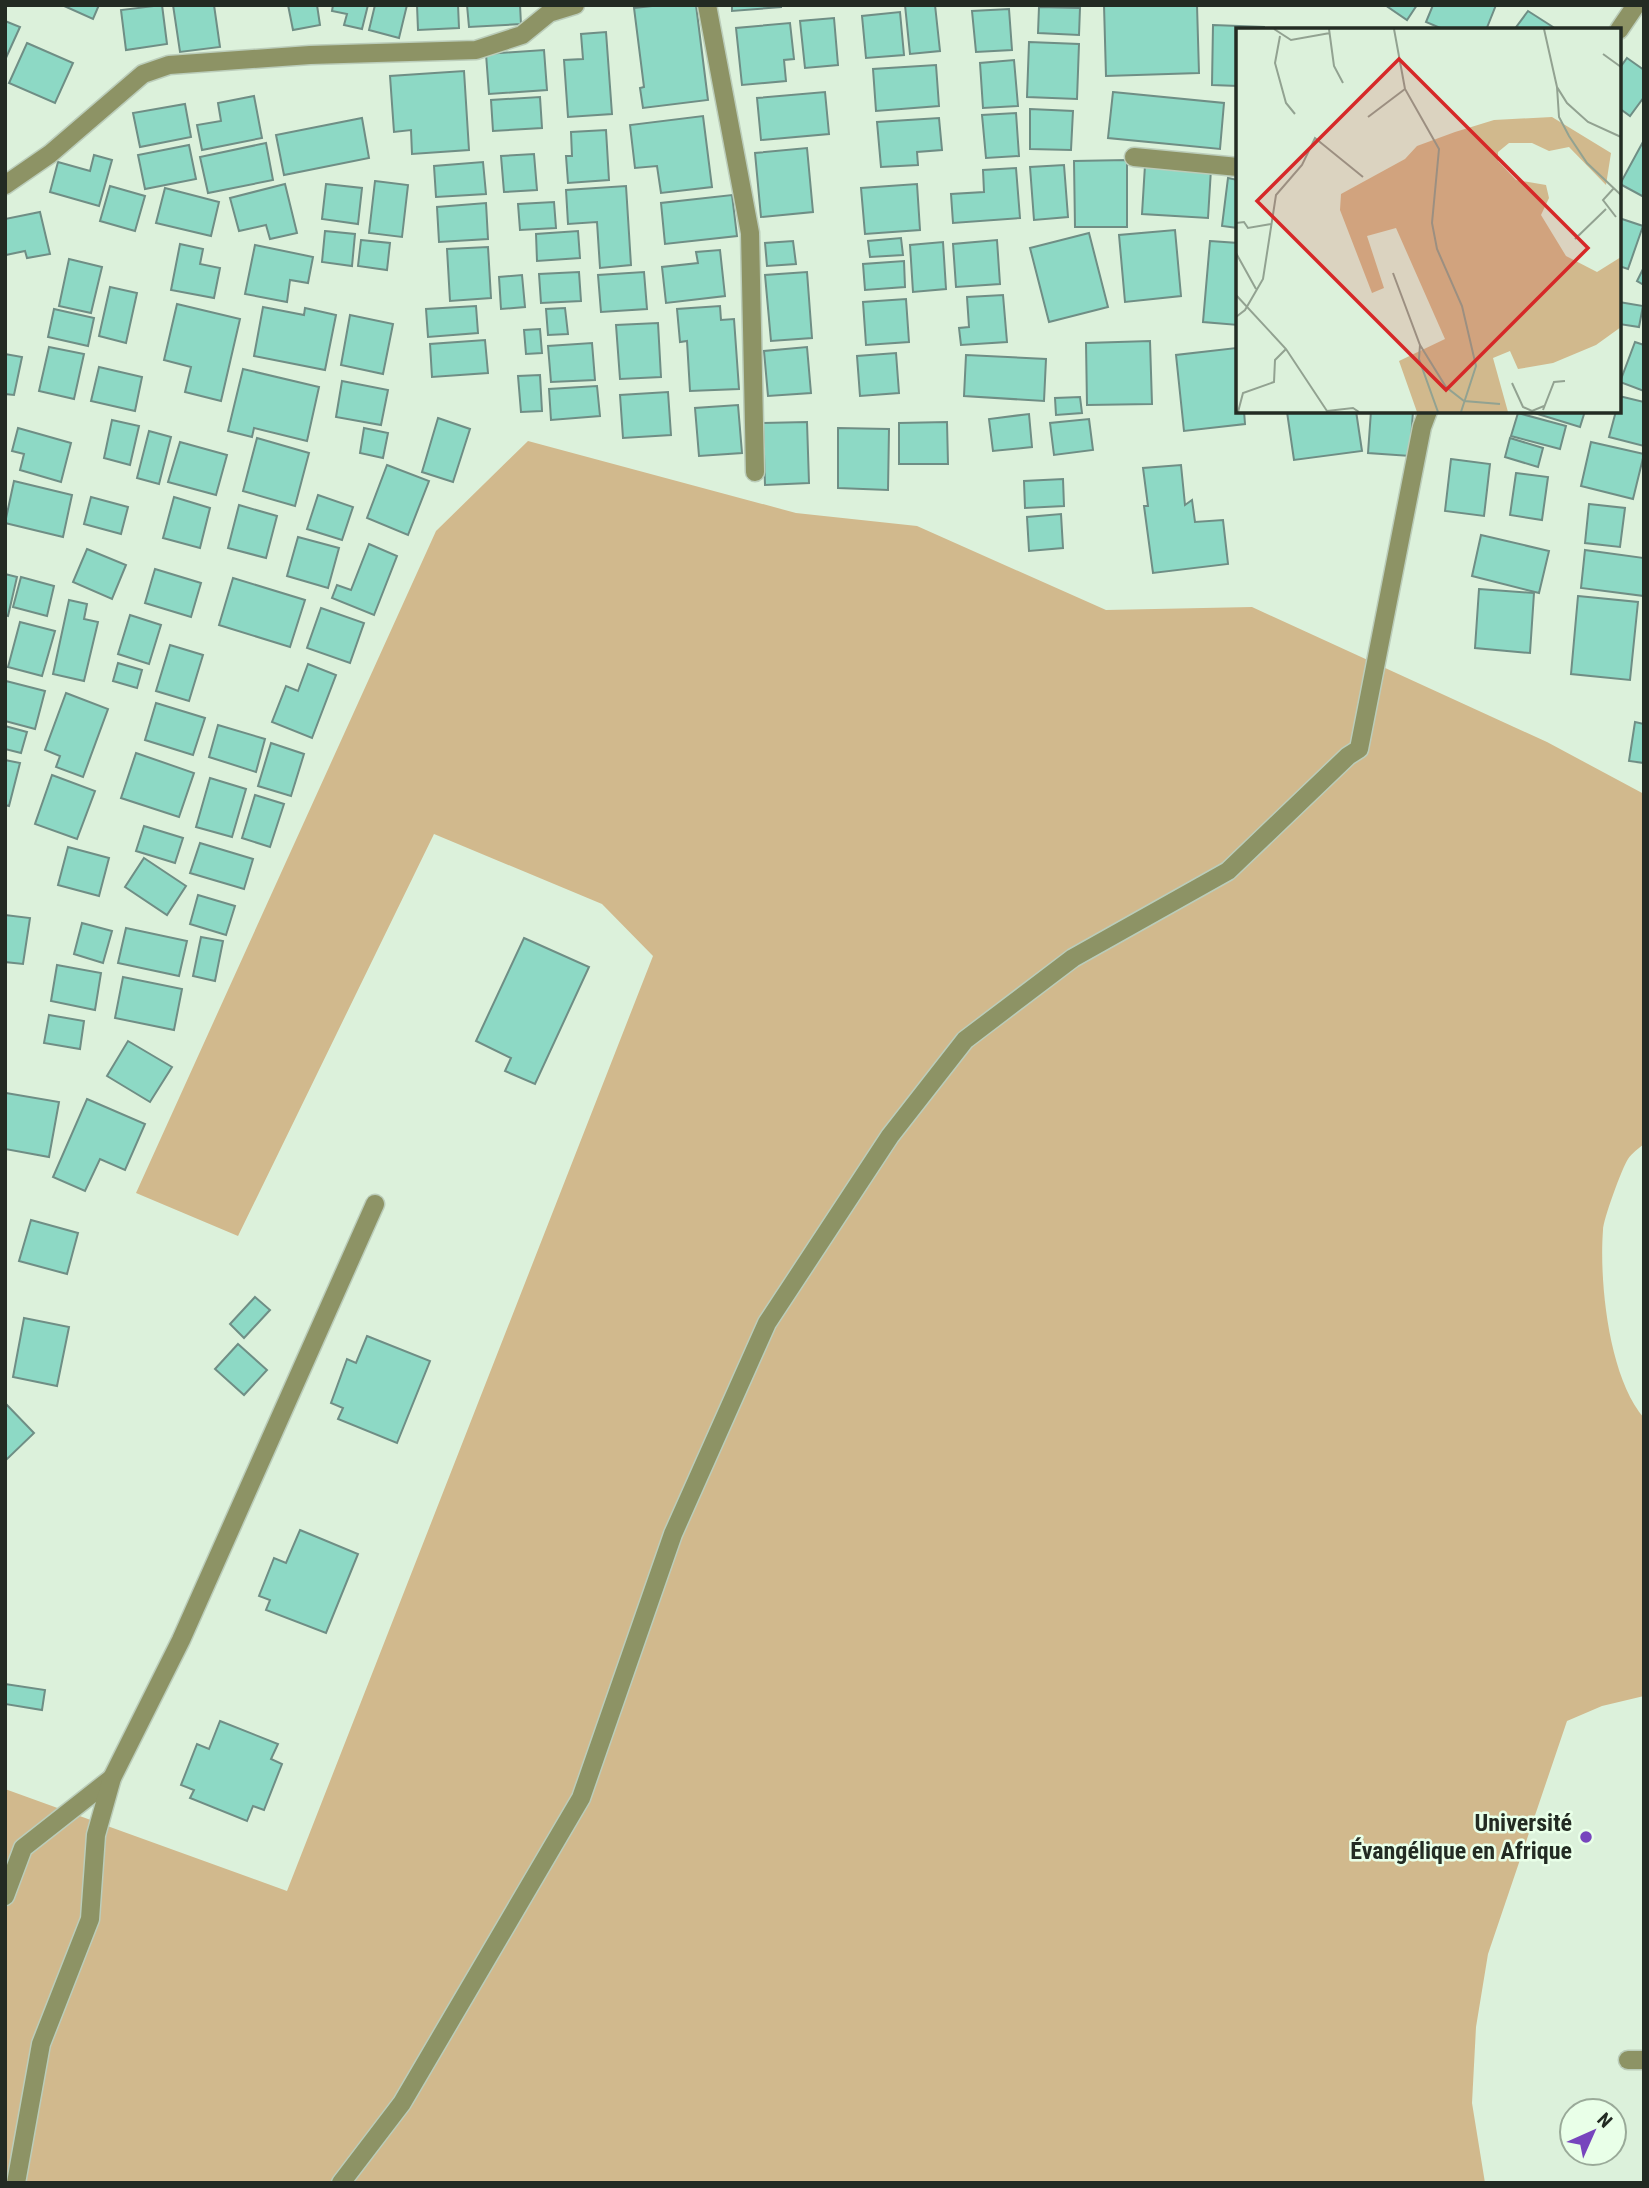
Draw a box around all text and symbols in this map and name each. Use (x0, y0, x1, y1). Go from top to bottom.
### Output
inset map (1236, 28, 1621, 413)
place label: Université Évangélique en Afrique (1350, 1809, 1572, 1865)
marker: Université Évangélique en Afrique (1578, 1829, 1594, 1845)
north arrow (1558, 2097, 1628, 2167)
text: N (1592, 2108, 1617, 2133)

